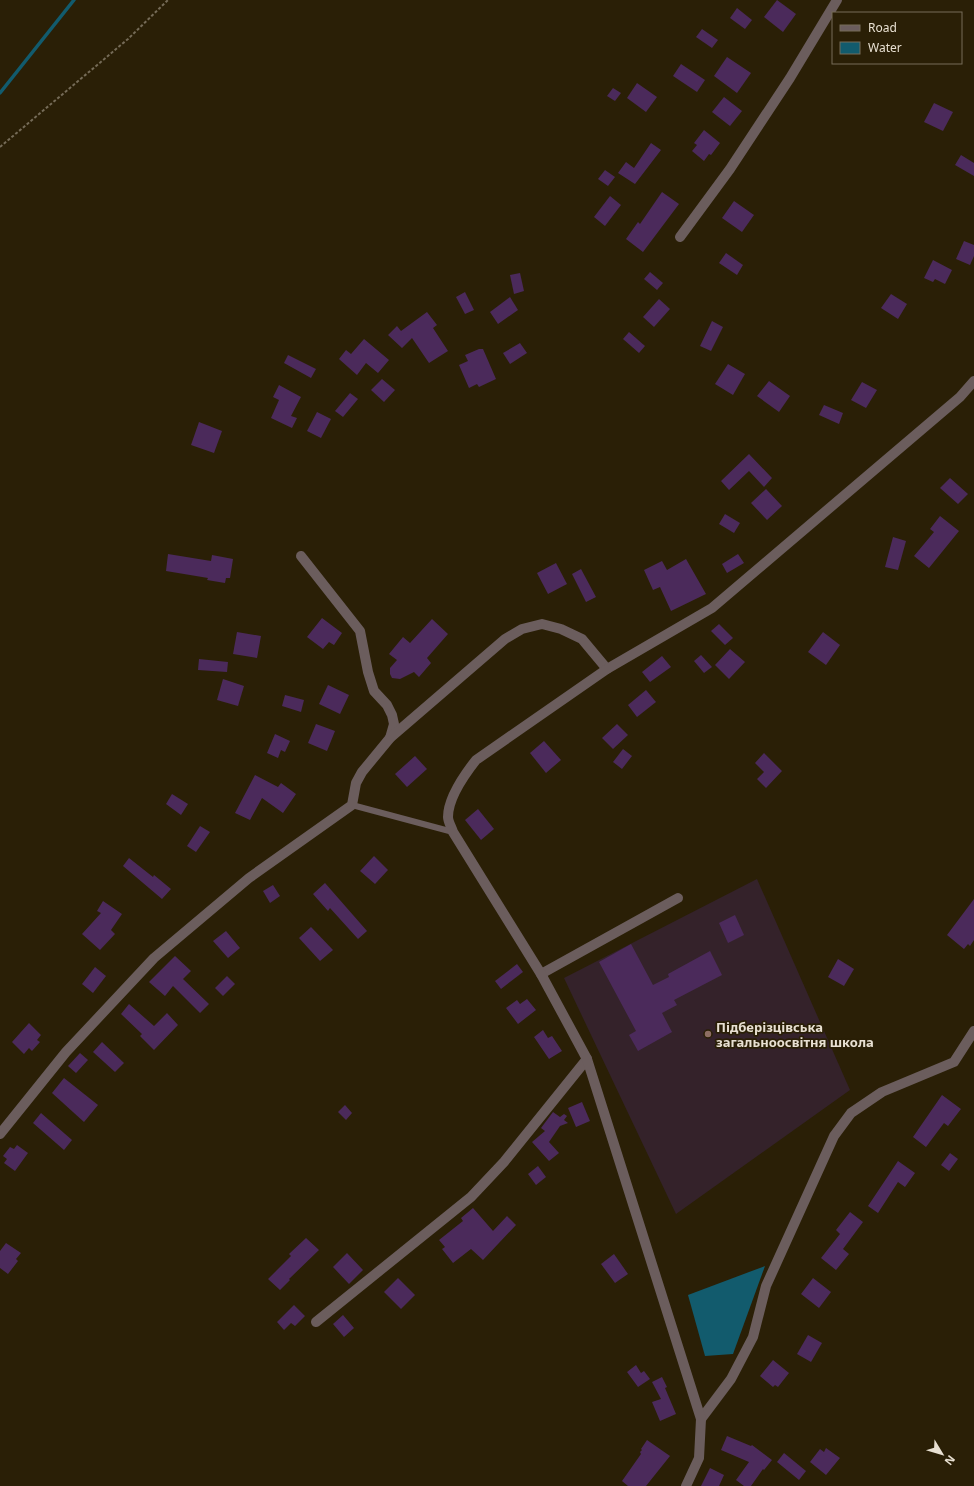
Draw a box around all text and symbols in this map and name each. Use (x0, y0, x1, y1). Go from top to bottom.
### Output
legend (832, 12, 962, 64)
text: Road (868, 19, 897, 36)
text: Water (868, 39, 902, 56)
place label: Підберізцівська загальноосвітня школа (716, 1018, 874, 1051)
marker: Підберізцівська загальноосвітня школа (703, 1029, 713, 1039)
north arrow (922, 1434, 962, 1474)
text: N (942, 1452, 959, 1469)

